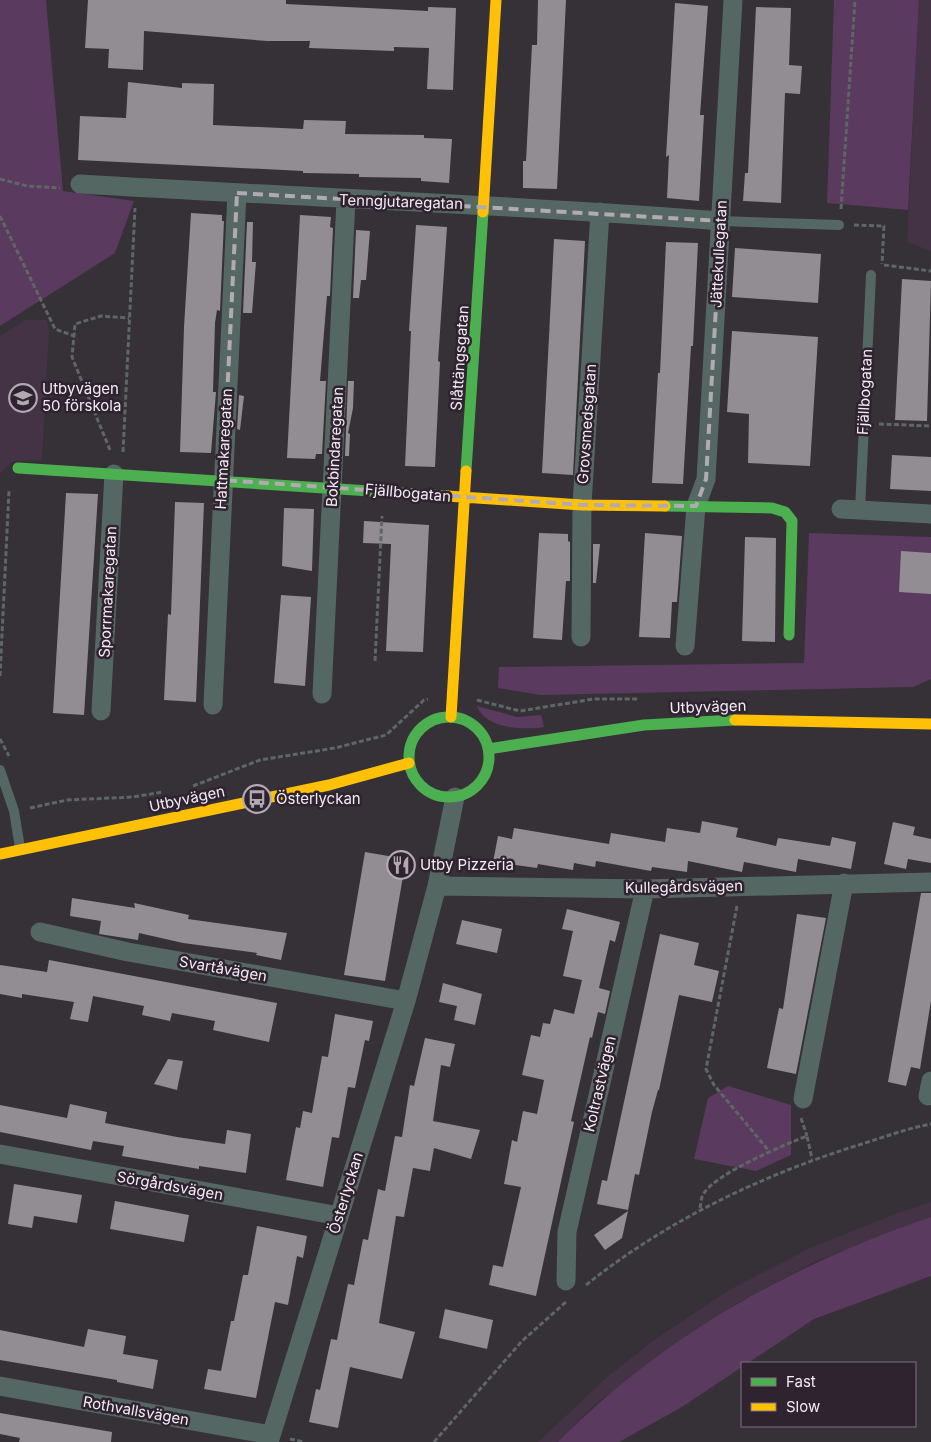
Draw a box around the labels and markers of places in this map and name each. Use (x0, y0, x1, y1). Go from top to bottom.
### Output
place label: Utbyvägen 50 förskola (42, 379, 121, 415)
school or university icon: Utbyvägen 50 förskola (8, 383, 38, 413)
bus stop icon: Österlyckan (242, 784, 272, 814)
place label: Österlyckan (276, 789, 361, 808)
restaurant icon: Utby Pizzeria (386, 850, 416, 880)
place label: Utby Pizzeria (420, 855, 514, 874)

